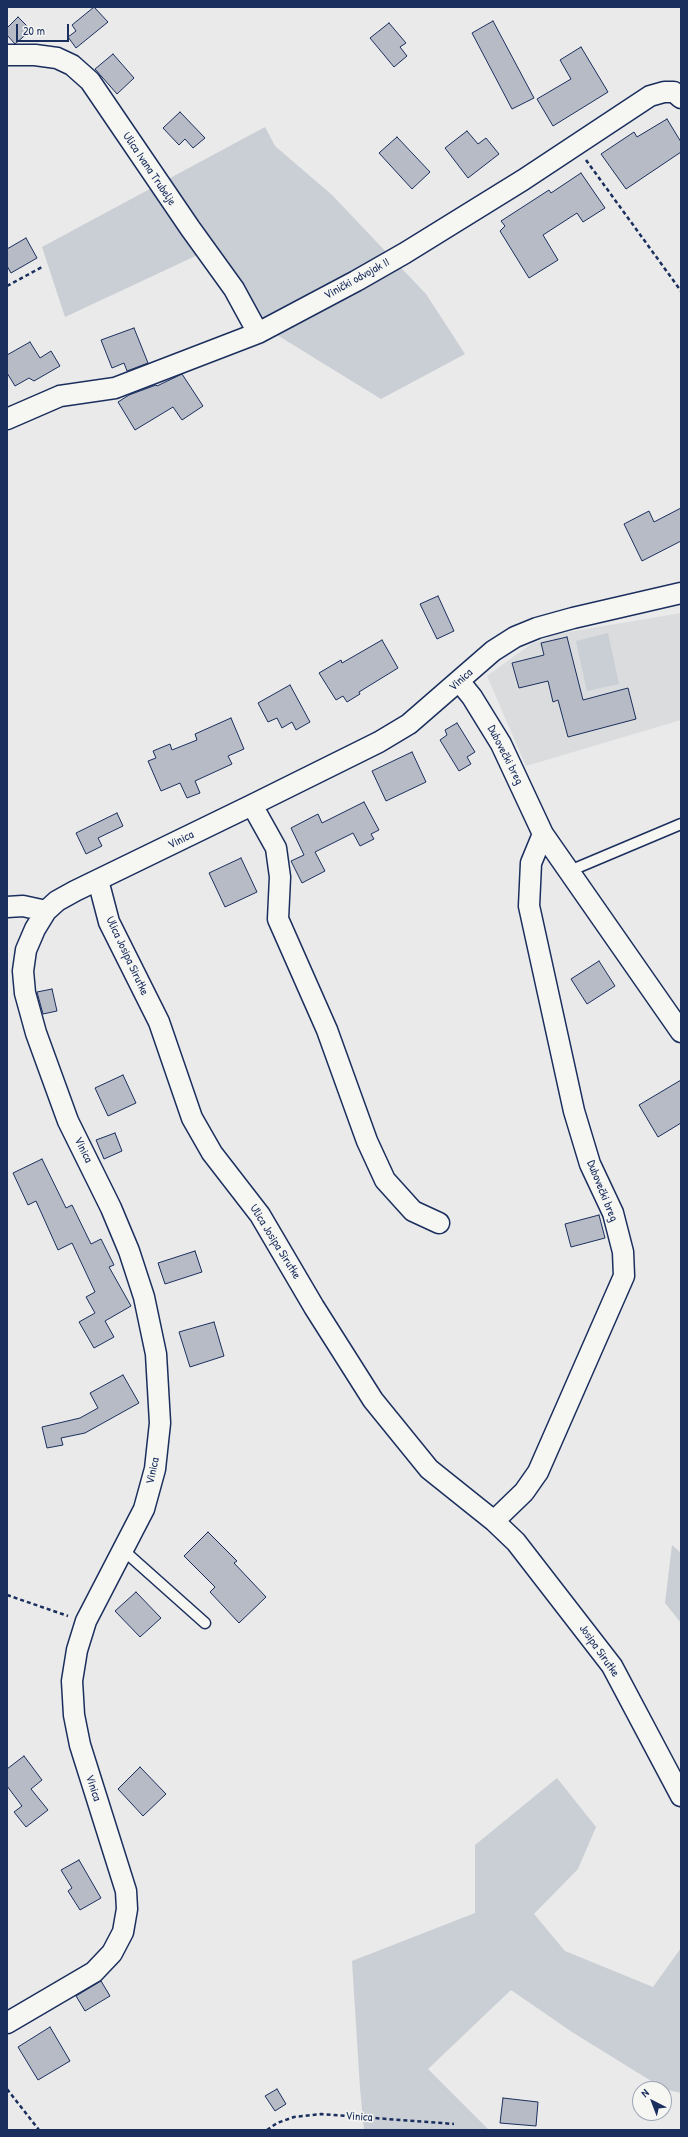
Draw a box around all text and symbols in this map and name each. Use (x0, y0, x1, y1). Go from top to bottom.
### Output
scale bar (18, 16, 71, 42)
text: 20 m (23, 22, 45, 39)
street label: Ulica Ivana Trubelje (119, 130, 179, 208)
street label: Vinički odvojak II (322, 255, 392, 303)
street label: Vinica (446, 666, 476, 694)
street label: Dubovečki breg (484, 723, 526, 787)
street label: Vinica (166, 828, 196, 852)
street label: Ulica Josipa Sirutke (102, 914, 152, 998)
street label: Vinica (71, 1135, 95, 1165)
street label: Dubovečki breg (583, 1158, 621, 1224)
street label: Ulica Josipa Sirutke (246, 1202, 304, 1282)
street label: Vinica (143, 1456, 163, 1486)
street label: Josipa Sirutke (576, 1622, 622, 1680)
street label: Vinica (82, 1773, 104, 1803)
north arrow (632, 2081, 672, 2121)
text: N (638, 2086, 651, 2100)
street label: Vinica (345, 2109, 373, 2125)

